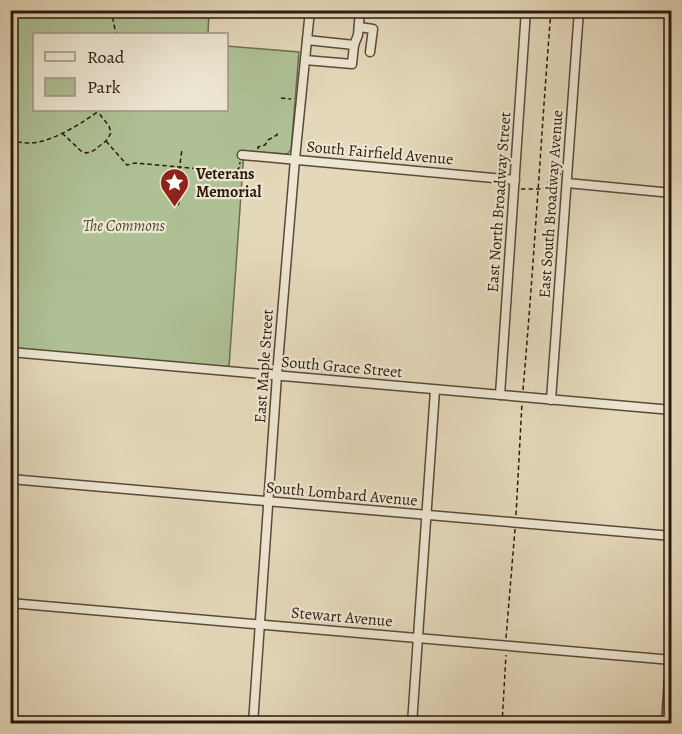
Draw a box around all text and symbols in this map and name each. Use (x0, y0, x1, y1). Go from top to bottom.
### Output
legend (33, 33, 228, 111)
text: Road (87, 45, 125, 69)
text: Park (87, 75, 121, 99)
street label: East South Broadway Avenue (533, 109, 569, 299)
street label: East North Broadway Street (482, 111, 516, 293)
street label: South Fairfield Avenue (306, 136, 454, 170)
place label: Veterans Memorial (195, 163, 262, 203)
place icon: Veterans Memorial (159, 166, 191, 208)
park label: The Commons (83, 215, 166, 237)
street label: East Maple Street (249, 308, 279, 424)
street label: South Grace Street (280, 351, 404, 383)
street label: South Lombard Avenue (265, 476, 419, 512)
street label: Stewart Avenue (290, 602, 393, 632)

